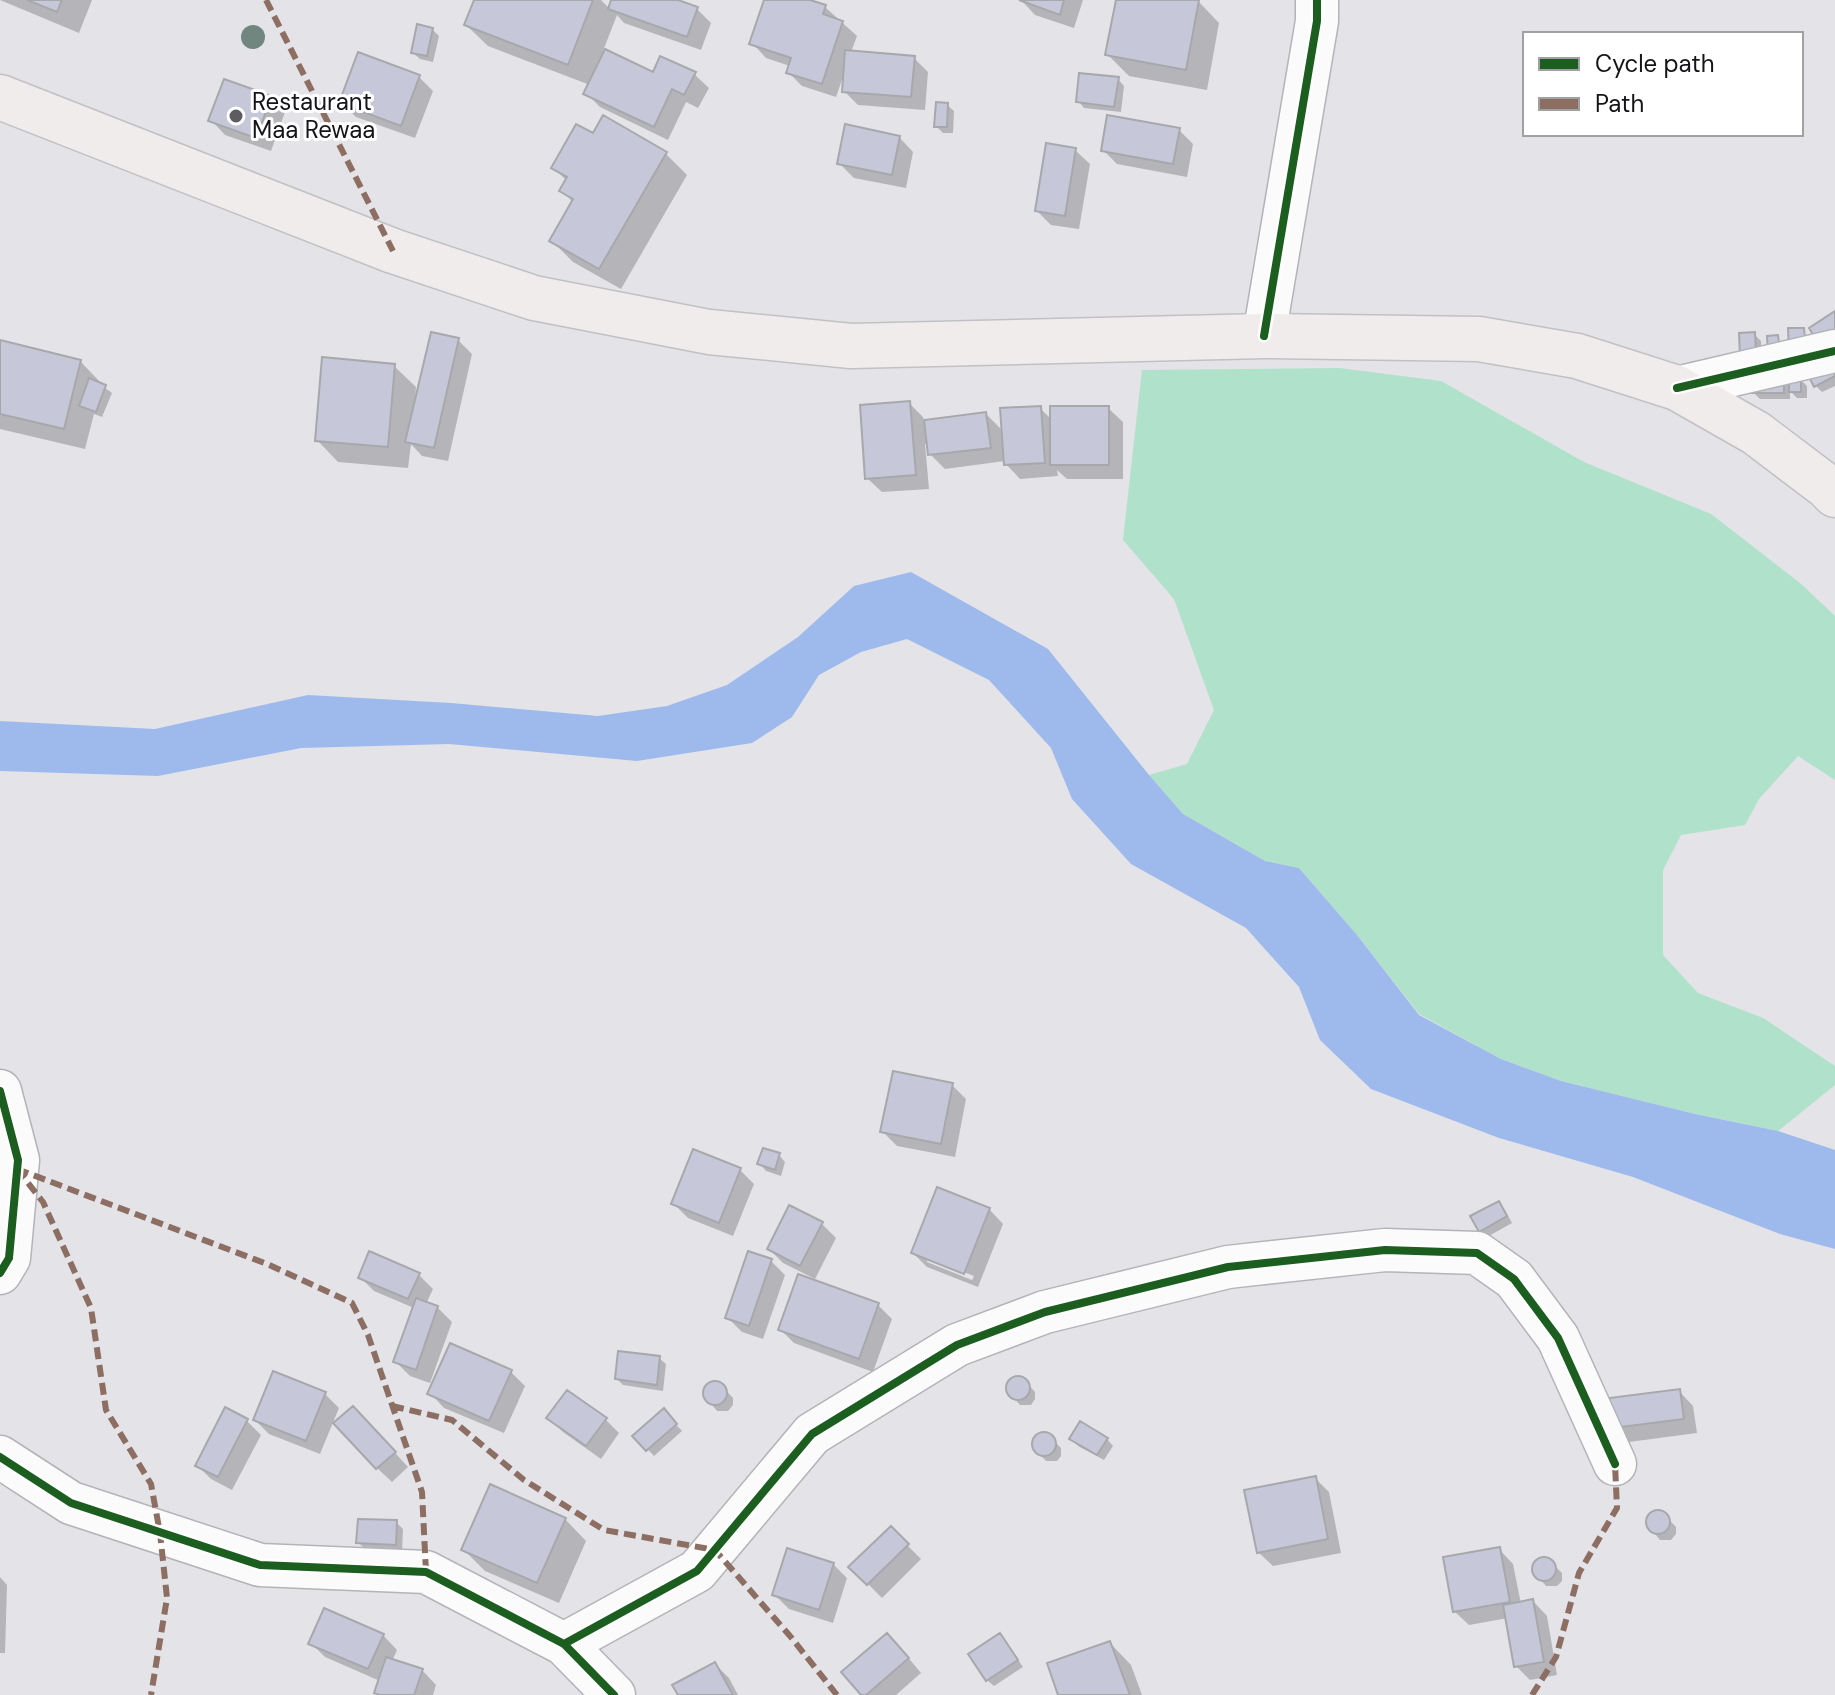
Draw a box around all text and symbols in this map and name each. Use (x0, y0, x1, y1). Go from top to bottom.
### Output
legend (1523, 32, 1803, 136)
text: Cycle path (1595, 48, 1714, 79)
place label: Restaurant Maa Rewaa (252, 86, 375, 145)
text: Path (1595, 88, 1644, 119)
marker: Restaurant Maa Rewaa (227, 107, 245, 125)

